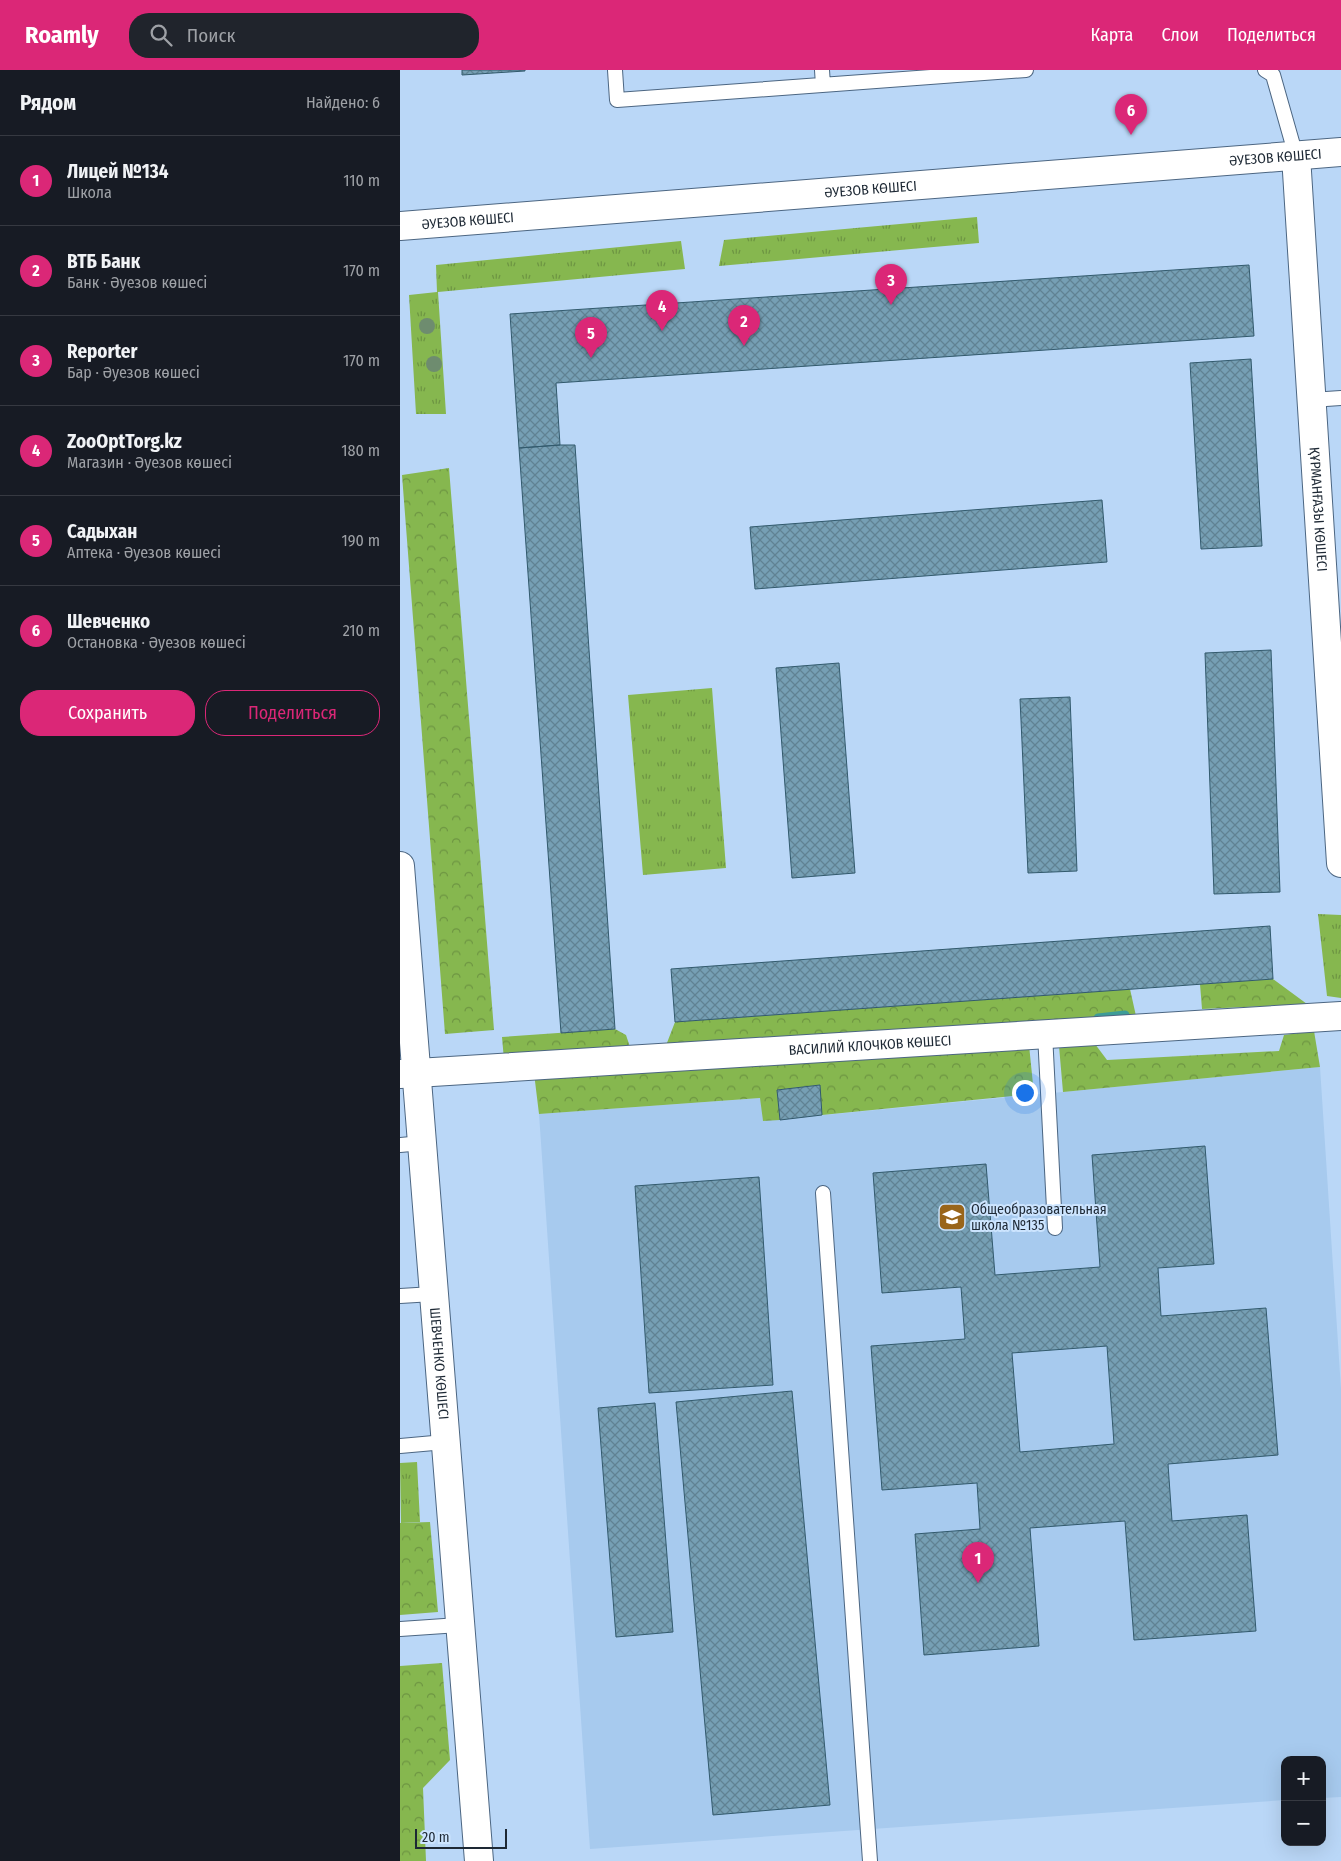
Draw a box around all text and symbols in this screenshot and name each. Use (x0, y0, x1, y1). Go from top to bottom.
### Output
search box (129, 13, 479, 58)
text: Roamly (25, 21, 99, 49)
icon: search (147, 21, 175, 49)
text: Поиск (187, 24, 235, 47)
text: Карта (1090, 24, 1133, 46)
text: Слои (1161, 24, 1199, 46)
text: Поделиться (1227, 24, 1316, 46)
text: Рядом (20, 90, 76, 116)
text: Найдено: 6 (306, 93, 380, 112)
pin: 6 (1115, 94, 1147, 135)
street label: ӘУЕЗОВ КӨШЕСІ (1229, 146, 1322, 170)
text: Лицей №134 (67, 160, 168, 183)
text: 1 (33, 171, 39, 190)
text: 110 m (343, 171, 380, 190)
street label: ӘУЕЗОВ КӨШЕСІ (824, 177, 917, 202)
text: Школа (67, 183, 112, 202)
street label: ӘУЕЗОВ КӨШЕСІ (421, 209, 515, 233)
text: ВТБ Банк (67, 250, 140, 273)
text: 2 (32, 261, 40, 280)
text: 170 m (343, 261, 380, 280)
pin: 3 (875, 264, 907, 305)
text: Банк · Әуезов көшесі (67, 273, 207, 292)
pin: 4 (646, 290, 678, 331)
pin: 2 (728, 305, 760, 346)
pin: 5 (575, 317, 607, 358)
text: Reporter (67, 340, 137, 363)
text: 3 (32, 351, 40, 370)
text: 170 m (343, 351, 380, 370)
text: Бар · Әуезов көшесі (67, 363, 200, 382)
text: ZooOptTorg.kz (67, 430, 182, 453)
text: 4 (32, 441, 40, 460)
text: 180 m (341, 441, 380, 460)
street label: ҚҰРМАНҒАЗЫ КӨШЕСІ (1306, 446, 1330, 572)
text: Магазин · Әуезов көшесі (67, 453, 232, 472)
text: Садыхан (67, 520, 137, 543)
text: 5 (32, 531, 40, 550)
text: 190 m (342, 531, 380, 550)
text: Аптека · Әуезов көшесі (67, 543, 221, 562)
text: Шевченко (67, 610, 150, 633)
text: 6 (32, 621, 40, 640)
text: 210 m (343, 621, 380, 640)
text: Остановка · Әуезов көшесі (67, 633, 246, 652)
button: Сохранить (20, 690, 195, 736)
button: Поделиться (205, 690, 380, 736)
street label: ВАСИЛИЙ КЛОЧКОВ КӨШЕСІ (788, 1032, 952, 1059)
your location (1012, 1080, 1038, 1106)
place label: Общеобразовательная школа №135 (971, 1201, 1107, 1234)
school or university icon: Общеобразовательная школа №135 (937, 1202, 967, 1232)
street label: ШЕВЧЕНКО КӨШЕСІ (426, 1307, 452, 1420)
pin: 1 (962, 1542, 994, 1583)
map controls (1281, 1756, 1326, 1846)
button: + (1281, 1756, 1326, 1801)
button: − (1281, 1801, 1326, 1846)
scale bar (415, 1826, 508, 1849)
text: 20 m (422, 1829, 450, 1846)

